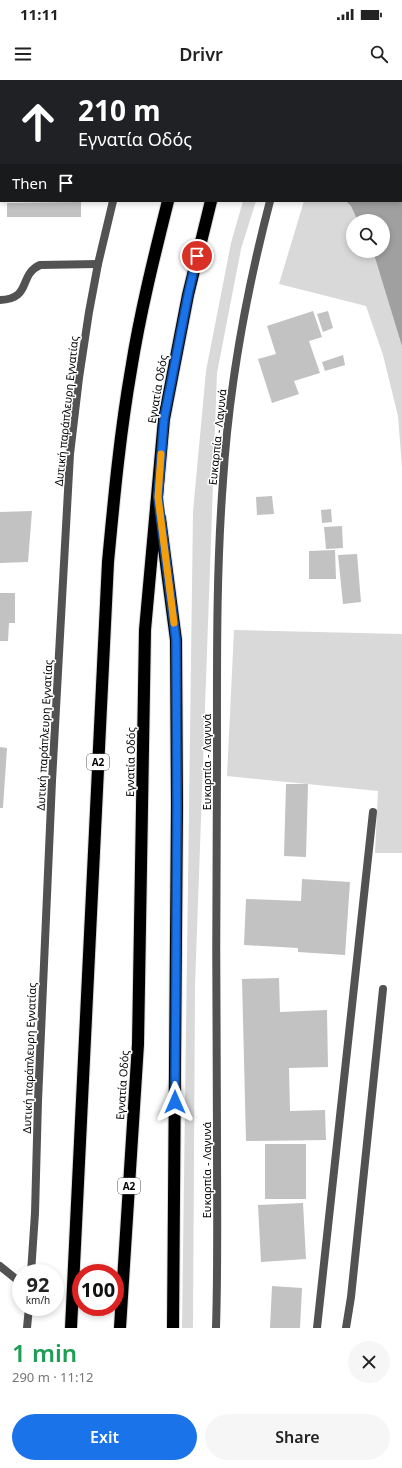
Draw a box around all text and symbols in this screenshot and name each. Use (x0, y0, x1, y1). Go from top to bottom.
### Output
text: 11:11 (20, 4, 59, 24)
text: Drivr (179, 42, 223, 66)
icon: menu (12, 43, 34, 65)
icon: search (368, 43, 390, 65)
text: 210 m (78, 91, 161, 129)
icon: ahead (12, 96, 64, 148)
text: Εγνατία Οδός (78, 127, 192, 151)
icon: arrive (55, 172, 77, 194)
text: Then (12, 173, 47, 193)
map controls (346, 214, 390, 258)
button: search (346, 214, 390, 258)
pin (180, 239, 214, 273)
icon: arrive (186, 245, 208, 267)
street label: Δυτική παράπλευρη Εγνατίας (51, 335, 81, 487)
street label: Εγνατία Οδός (144, 353, 170, 425)
street label: Ευκαρπία - Λαγυνά (204, 388, 230, 486)
street label: Δυτική παράπλευρη Εγνατίας (33, 659, 55, 811)
street label: Ευκαρπία - Λαγυνά (199, 714, 214, 810)
street label: Εγνατία Οδός (122, 727, 138, 797)
road number: Α2 (87, 754, 109, 770)
street label: Δυτική παράπλευρη Εγνατίας (19, 982, 39, 1134)
street label: Εγνατία Οδός (112, 1050, 132, 1120)
position arrow (154, 1081, 196, 1123)
street label: Ευκαρπία - Λαγυνά (199, 1122, 214, 1218)
road number: Α2 (118, 1178, 140, 1194)
speed limit sign: 100 (72, 1264, 124, 1316)
text: 92 (27, 1271, 49, 1298)
text: km/h (26, 1293, 50, 1307)
text: 1 min (12, 1336, 77, 1369)
button: close (348, 1341, 390, 1383)
text: 290 m · 11:12 (12, 1368, 93, 1386)
button: Exit (12, 1414, 197, 1460)
button: Share (205, 1414, 390, 1460)

